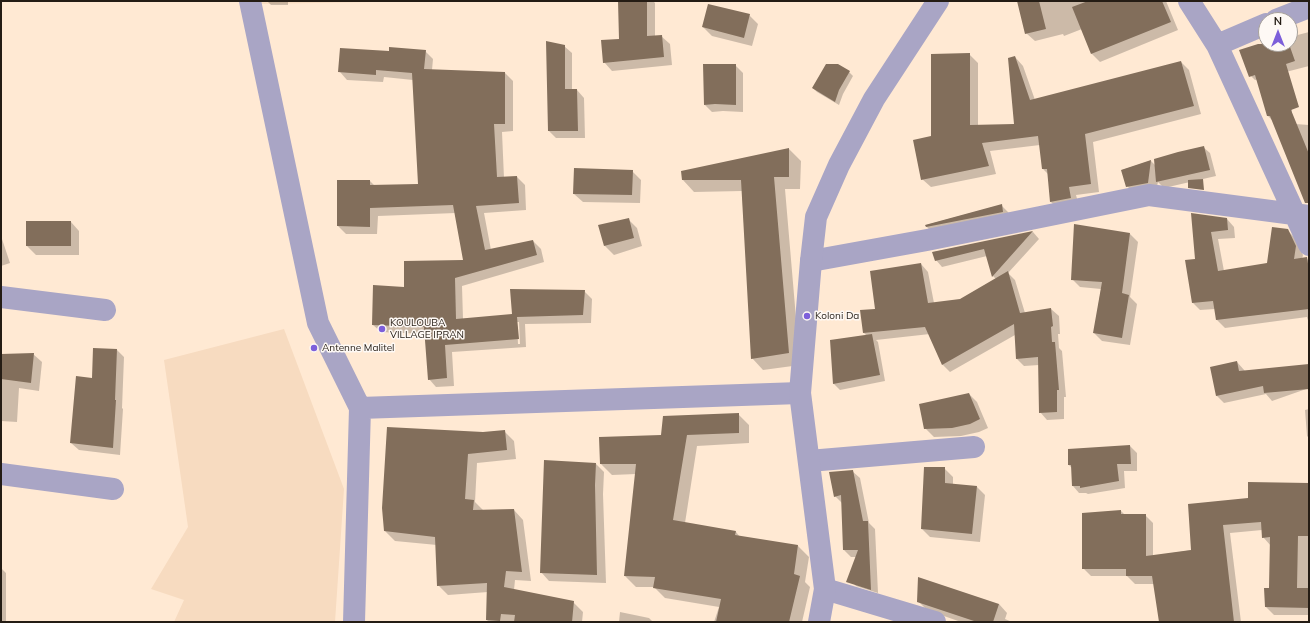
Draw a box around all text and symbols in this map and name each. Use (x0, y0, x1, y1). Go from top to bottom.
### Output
north arrow (1258, 12, 1298, 52)
text: N (1274, 14, 1282, 28)
place label: Koloni Da (815, 310, 859, 322)
marker: Koloni Da (802, 311, 812, 321)
place label: KOULOUBA VILLAGE IPRAN (390, 317, 464, 340)
marker: KOULOUBA VILLAGE IPRAN (377, 324, 387, 334)
place label: Antenne Malitel (322, 342, 394, 354)
marker: Antenne Malitel (309, 343, 319, 353)

